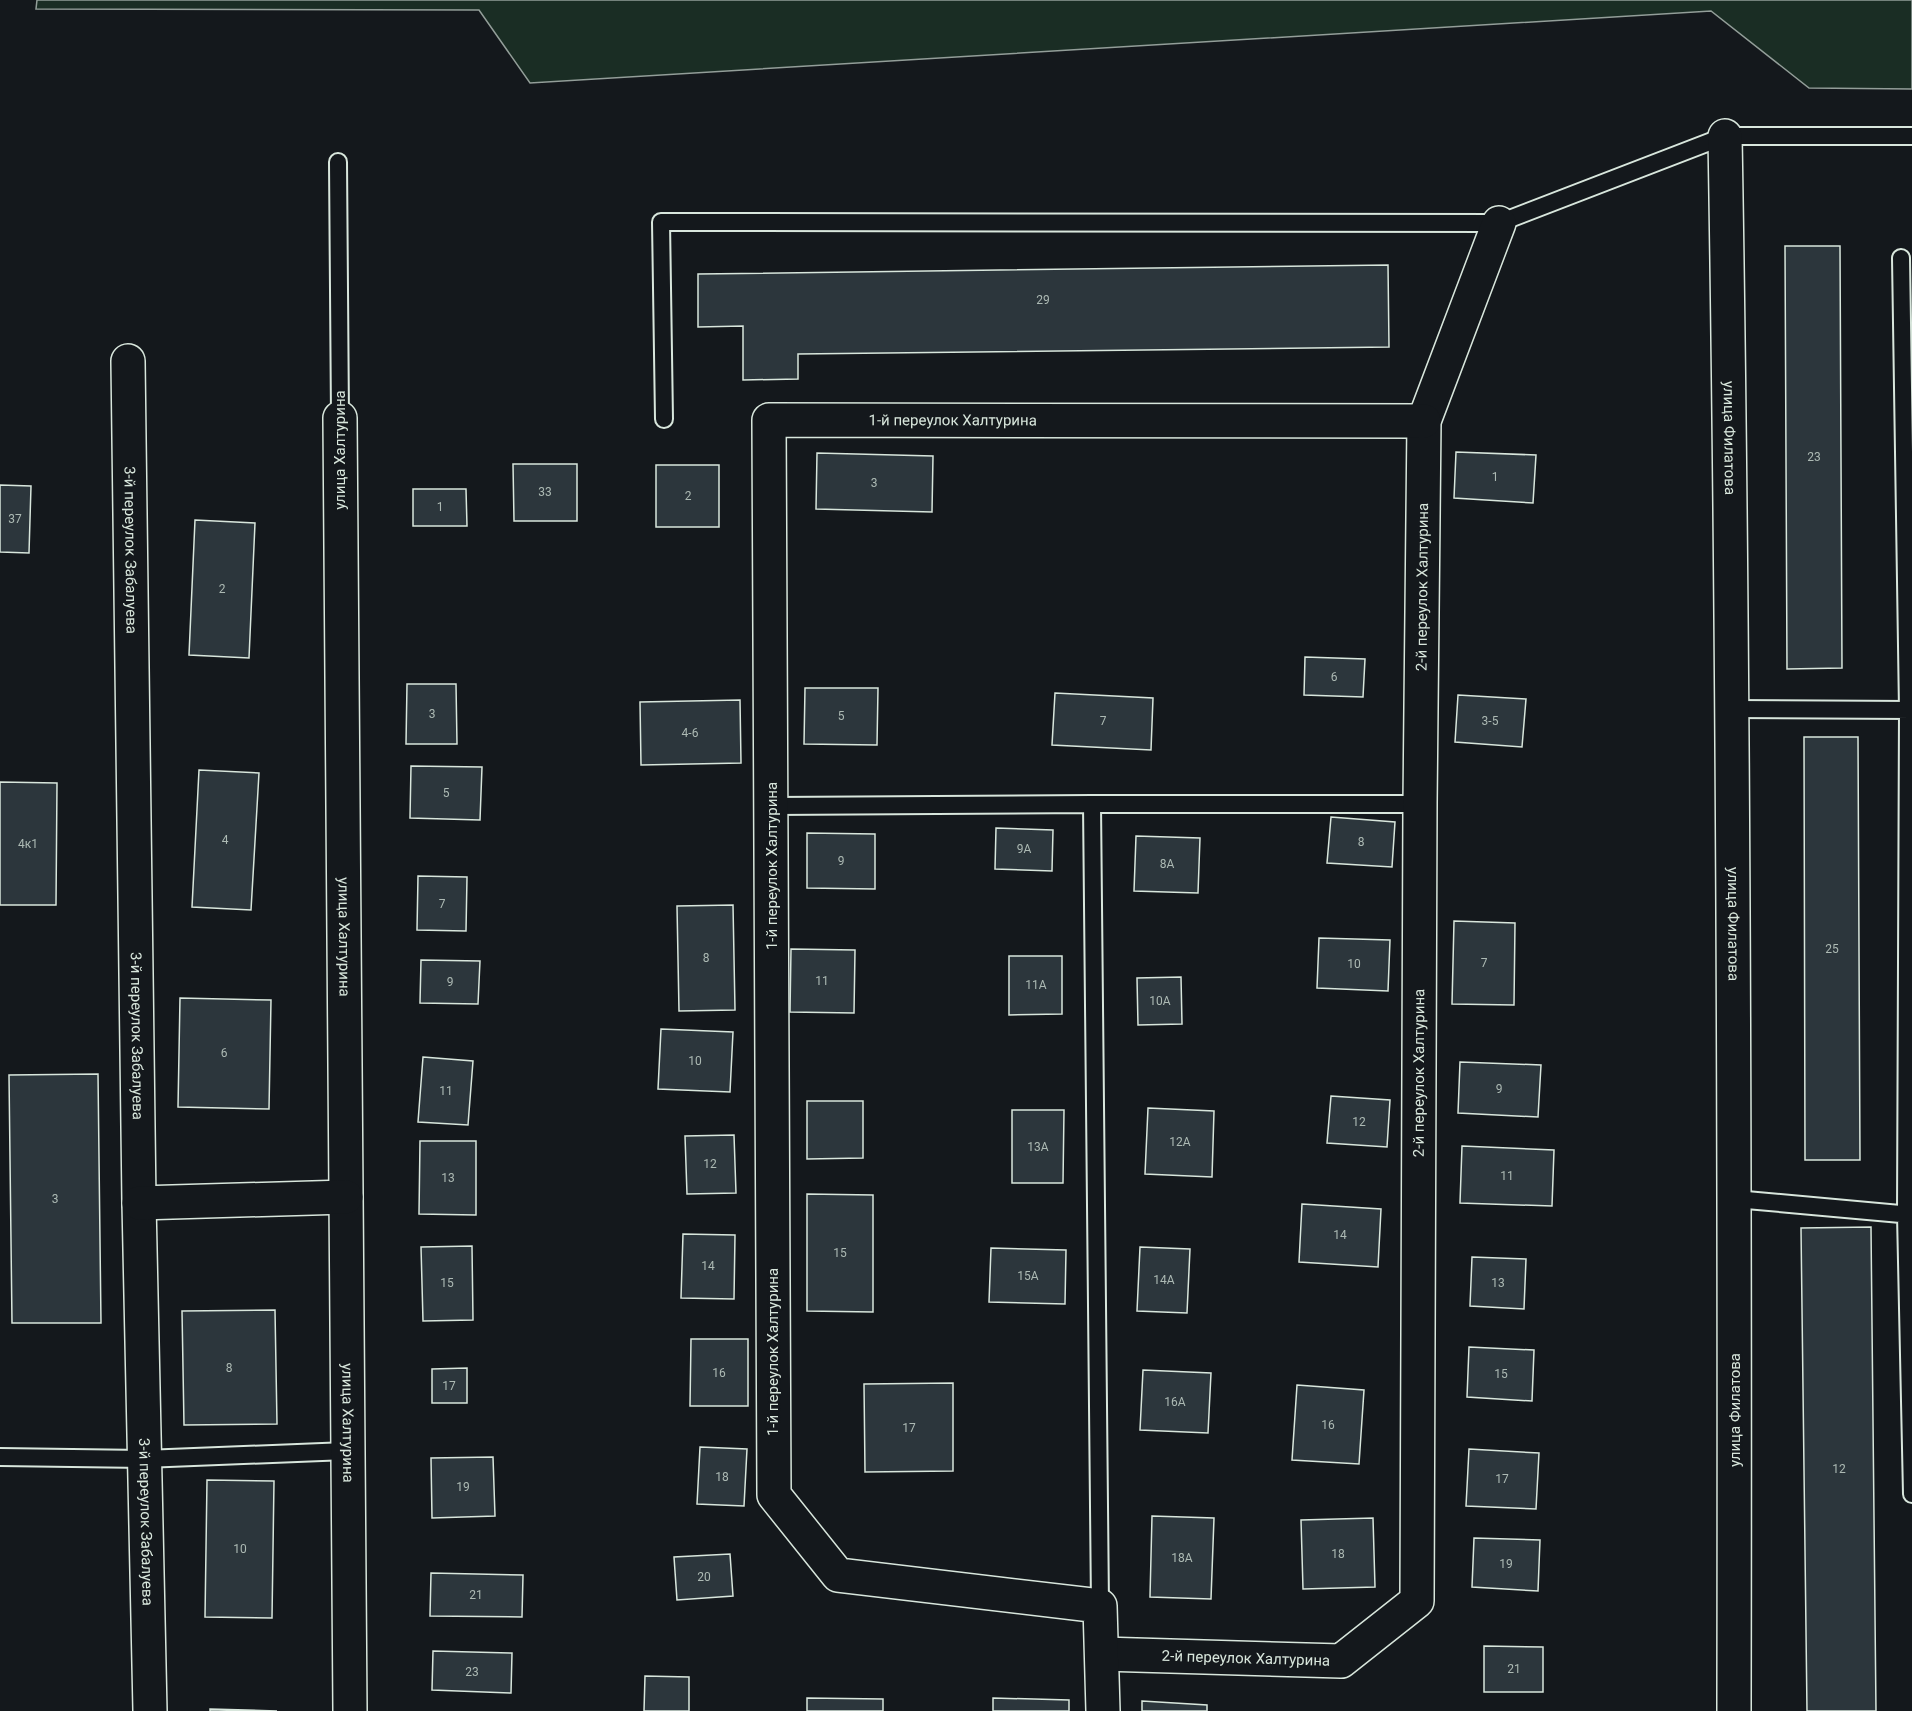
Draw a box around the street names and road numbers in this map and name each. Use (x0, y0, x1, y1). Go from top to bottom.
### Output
street label: улица Филатова (1720, 381, 1739, 495)
street label: улица Халтурина (331, 390, 349, 510)
street label: 1-й переулок Халтурина (868, 411, 1037, 429)
street label: 3-й переулок Забалуева (120, 466, 141, 634)
street label: 2-й переулок Халтурина (1412, 503, 1432, 671)
street label: 1-й переулок Халтурина (763, 782, 781, 950)
street label: улица Филатова (1724, 867, 1743, 981)
street label: улица Халтурина (335, 877, 353, 997)
street label: 3-й переулок Забалуева (127, 952, 147, 1120)
street label: 2-й переулок Халтурина (1410, 989, 1428, 1157)
street label: 1-й переулок Халтурина (764, 1268, 782, 1436)
street label: улица Филатова (1726, 1353, 1744, 1467)
street label: улица Халтурина (338, 1363, 357, 1483)
street label: 3-й переулок Забалуева (135, 1438, 157, 1606)
street label: 2-й переулок Халтурина (1162, 1647, 1330, 1670)

